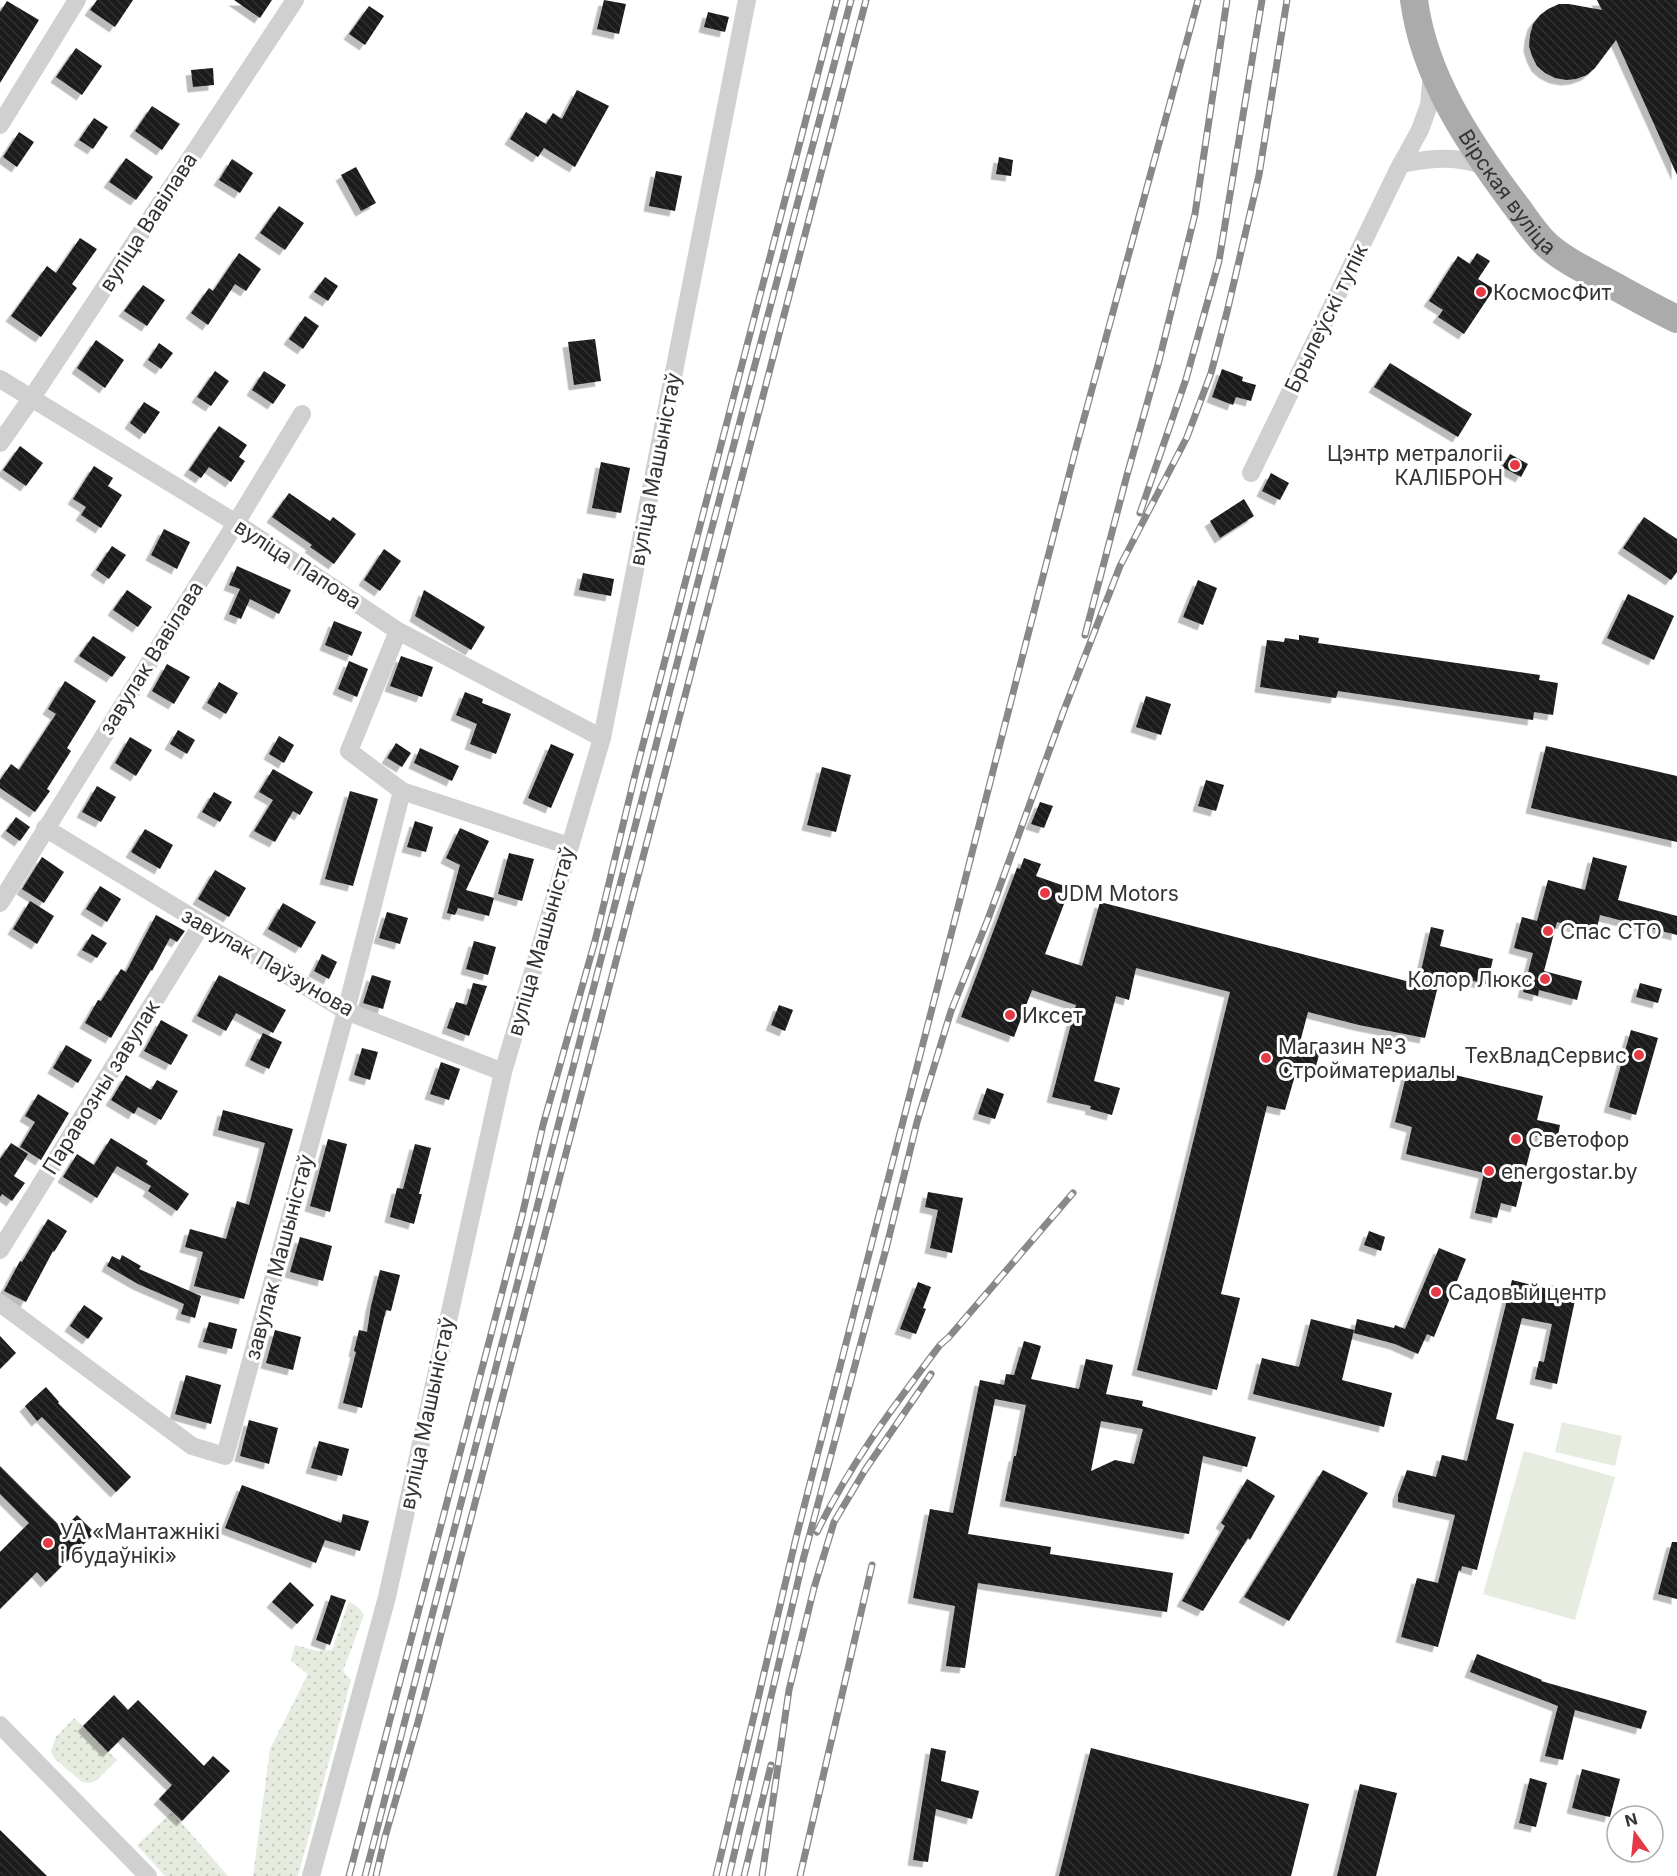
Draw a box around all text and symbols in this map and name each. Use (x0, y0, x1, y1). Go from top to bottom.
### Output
street label: Вірская вуліца (1454, 125, 1561, 260)
street label: вуліца Вавілава (94, 148, 202, 296)
street label: Брылеўскі тупік (1279, 239, 1373, 396)
place label: КосмосФит (1493, 280, 1611, 305)
marker: КосмосФит (1474, 285, 1488, 299)
street label: вуліца Машыністаў (624, 370, 686, 568)
place label: Цэнтр метралогіі КАЛIБРОН (1327, 441, 1503, 490)
marker: Цэнтр метралогіі КАЛIБРОН (1508, 458, 1522, 472)
street label: вуліца Папова (230, 514, 366, 614)
street label: завулак Вавілава (94, 577, 208, 739)
street label: вуліца Машыністаў (502, 843, 580, 1039)
place label: JDM Motors (1057, 881, 1179, 906)
marker: JDM Motors (1038, 886, 1052, 900)
street label: завулак Паўзунова (177, 902, 359, 1022)
place label: Спас СТО (1560, 919, 1662, 944)
marker: Спас СТО (1541, 924, 1555, 938)
place label: Колор Люкс (1407, 967, 1533, 992)
marker: Колор Люкс (1538, 972, 1552, 986)
street label: Паравозны завулак (37, 995, 165, 1179)
place label: Иксет (1022, 1003, 1083, 1028)
marker: Иксет (1003, 1008, 1017, 1022)
place label: Магазин №3 Стройматериалы (1278, 1034, 1456, 1083)
place label: ТехВладСервис (1464, 1043, 1627, 1068)
marker: ТехВладСервис (1632, 1048, 1646, 1062)
marker: Магазин №3 Стройматериалы (1259, 1051, 1273, 1065)
place label: Светофор (1528, 1127, 1629, 1152)
marker: Светофор (1509, 1132, 1523, 1146)
street label: завулак Машыністаў (239, 1151, 319, 1363)
place label: energostar.by (1501, 1159, 1638, 1184)
marker: energostar.by (1482, 1164, 1496, 1178)
place label: Садовый центр (1448, 1280, 1607, 1305)
marker: Садовый центр (1429, 1285, 1443, 1299)
street label: вуліца Машыністаў (394, 1314, 460, 1512)
place label: УА «Мантажнікі і будаўнікі» (60, 1519, 220, 1568)
marker: УА «Мантажнікі і будаўнікі» (41, 1536, 55, 1550)
north arrow (1605, 1804, 1665, 1864)
text: N (1623, 1808, 1640, 1831)

